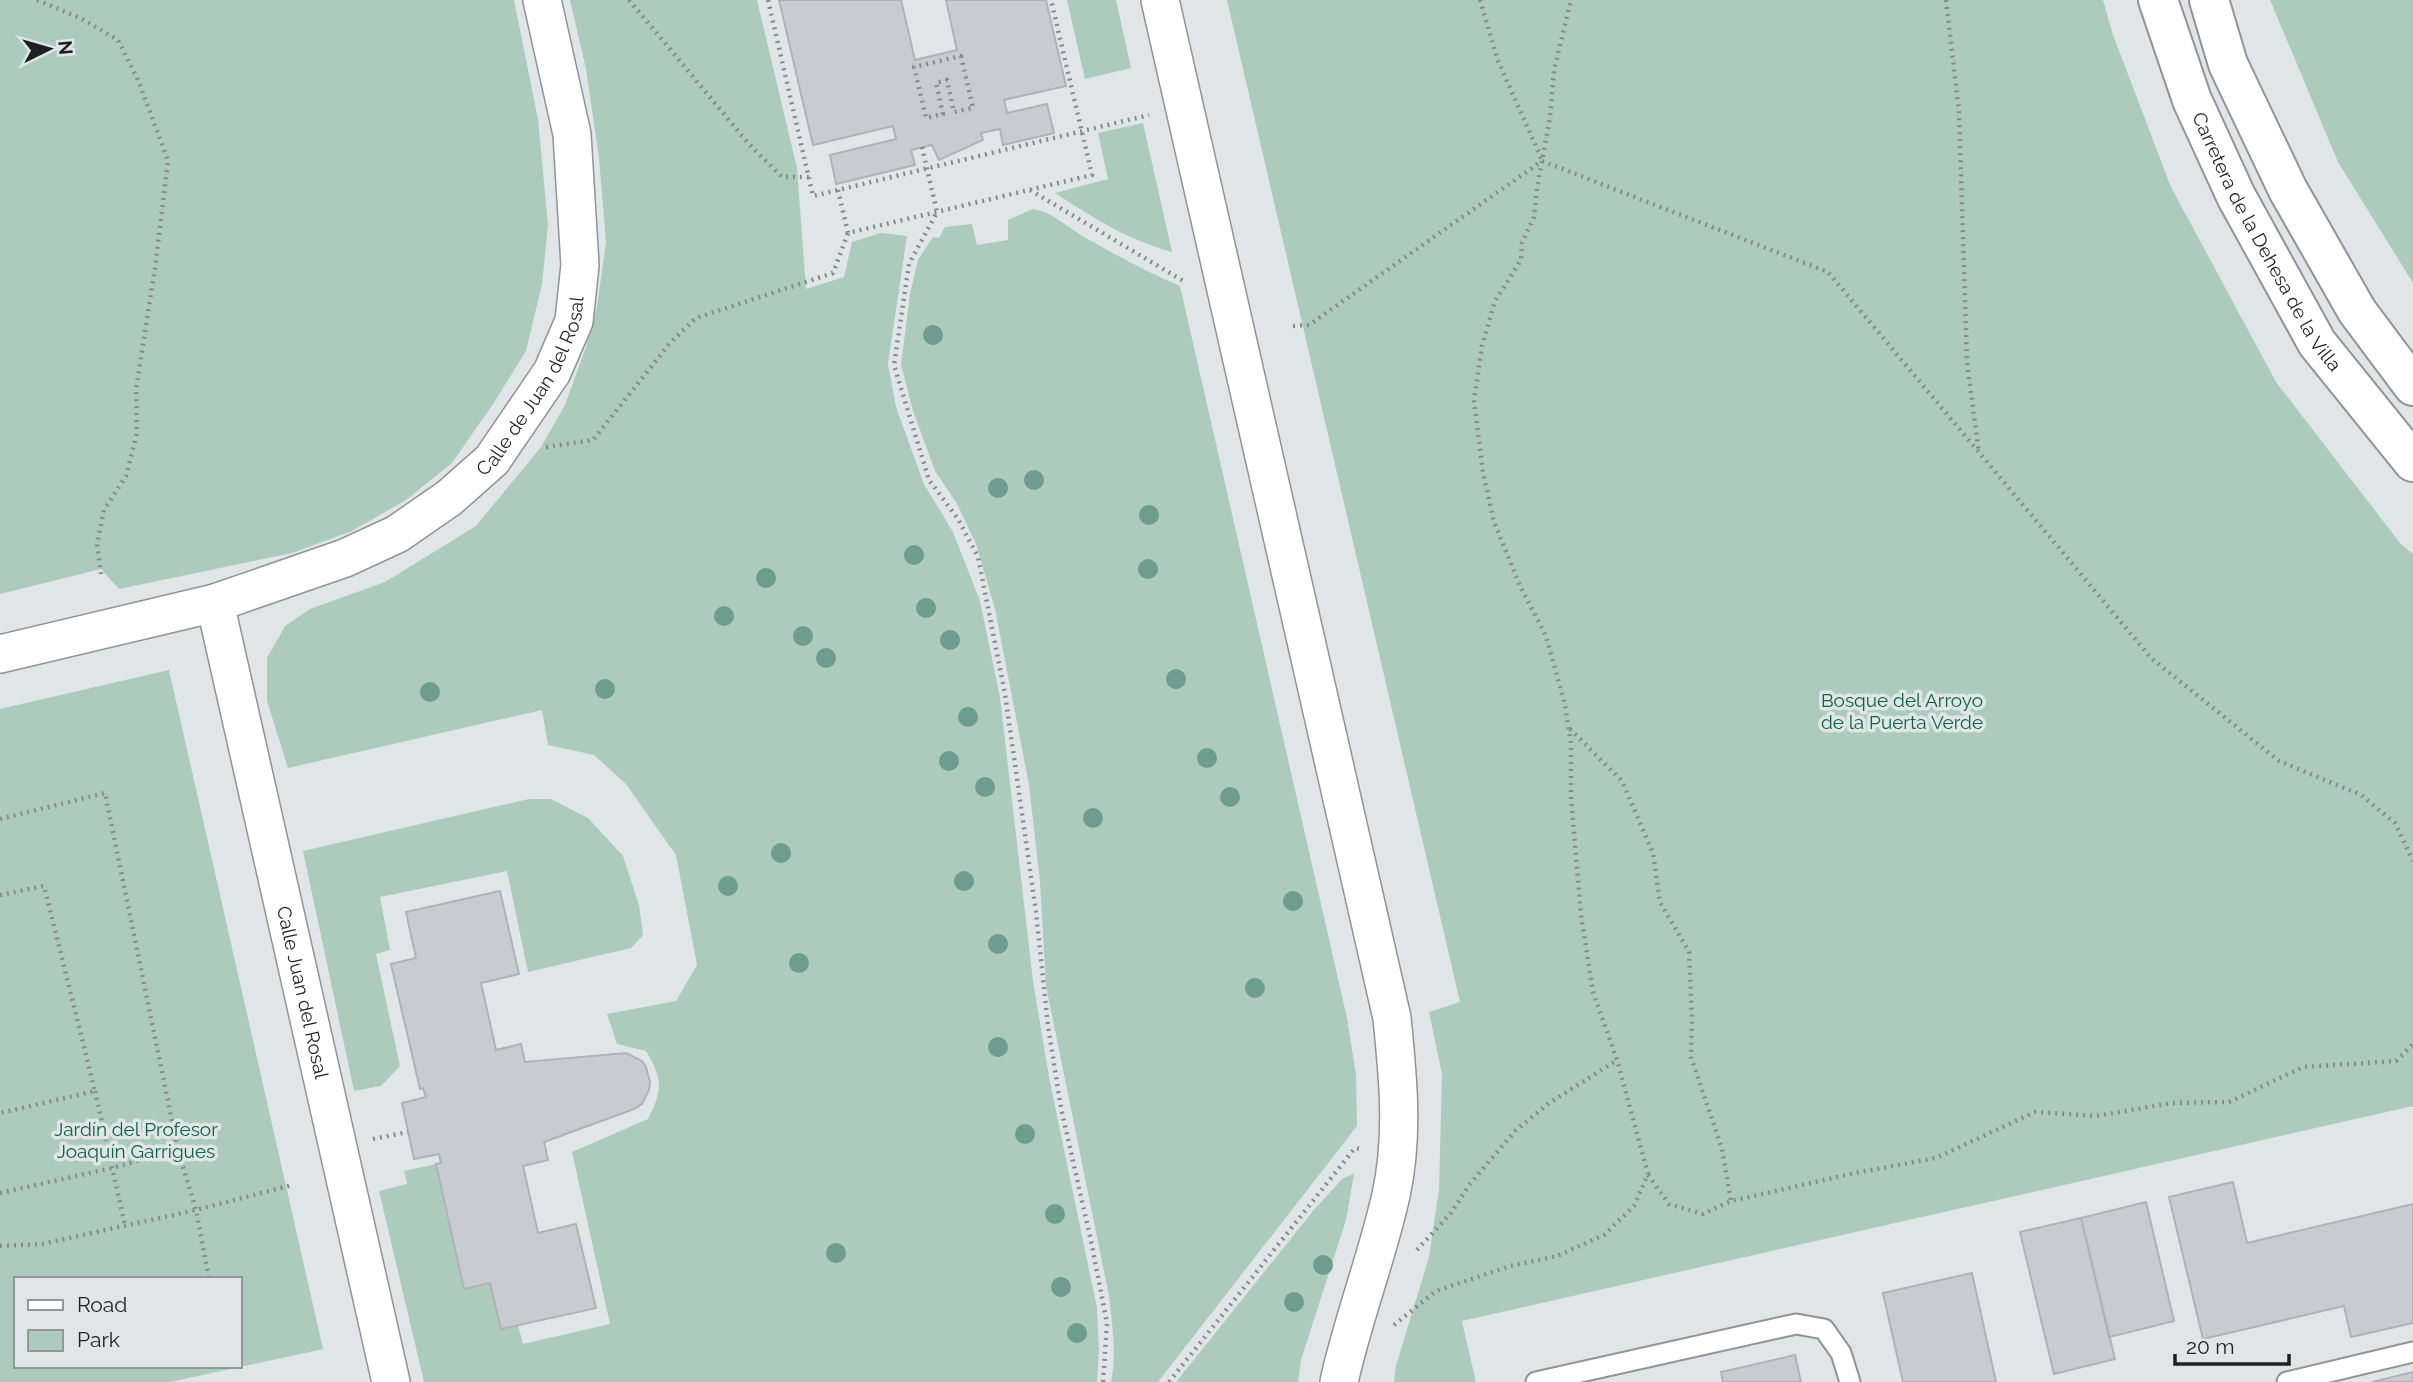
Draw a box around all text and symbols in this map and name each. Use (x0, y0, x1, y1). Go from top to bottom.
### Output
north arrow (14, 14, 84, 84)
text: N (54, 39, 78, 56)
street label: Carretera de la Dehesa de la Villa (2188, 109, 2346, 375)
street label: Calle de Juan del Rosal (472, 294, 588, 480)
park label: Bosque del Arroyo de la Puerta Verde (1821, 689, 1983, 733)
street label: Calle Juan del Rosal (273, 904, 333, 1081)
park label: Jardín del Profesor Joaquín Garrigues (54, 1118, 218, 1162)
legend (14, 1277, 242, 1368)
text: Road (77, 1292, 127, 1317)
scale bar (2175, 1322, 2289, 1366)
text: Park (77, 1327, 120, 1352)
text: 20 m (2186, 1334, 2234, 1359)

